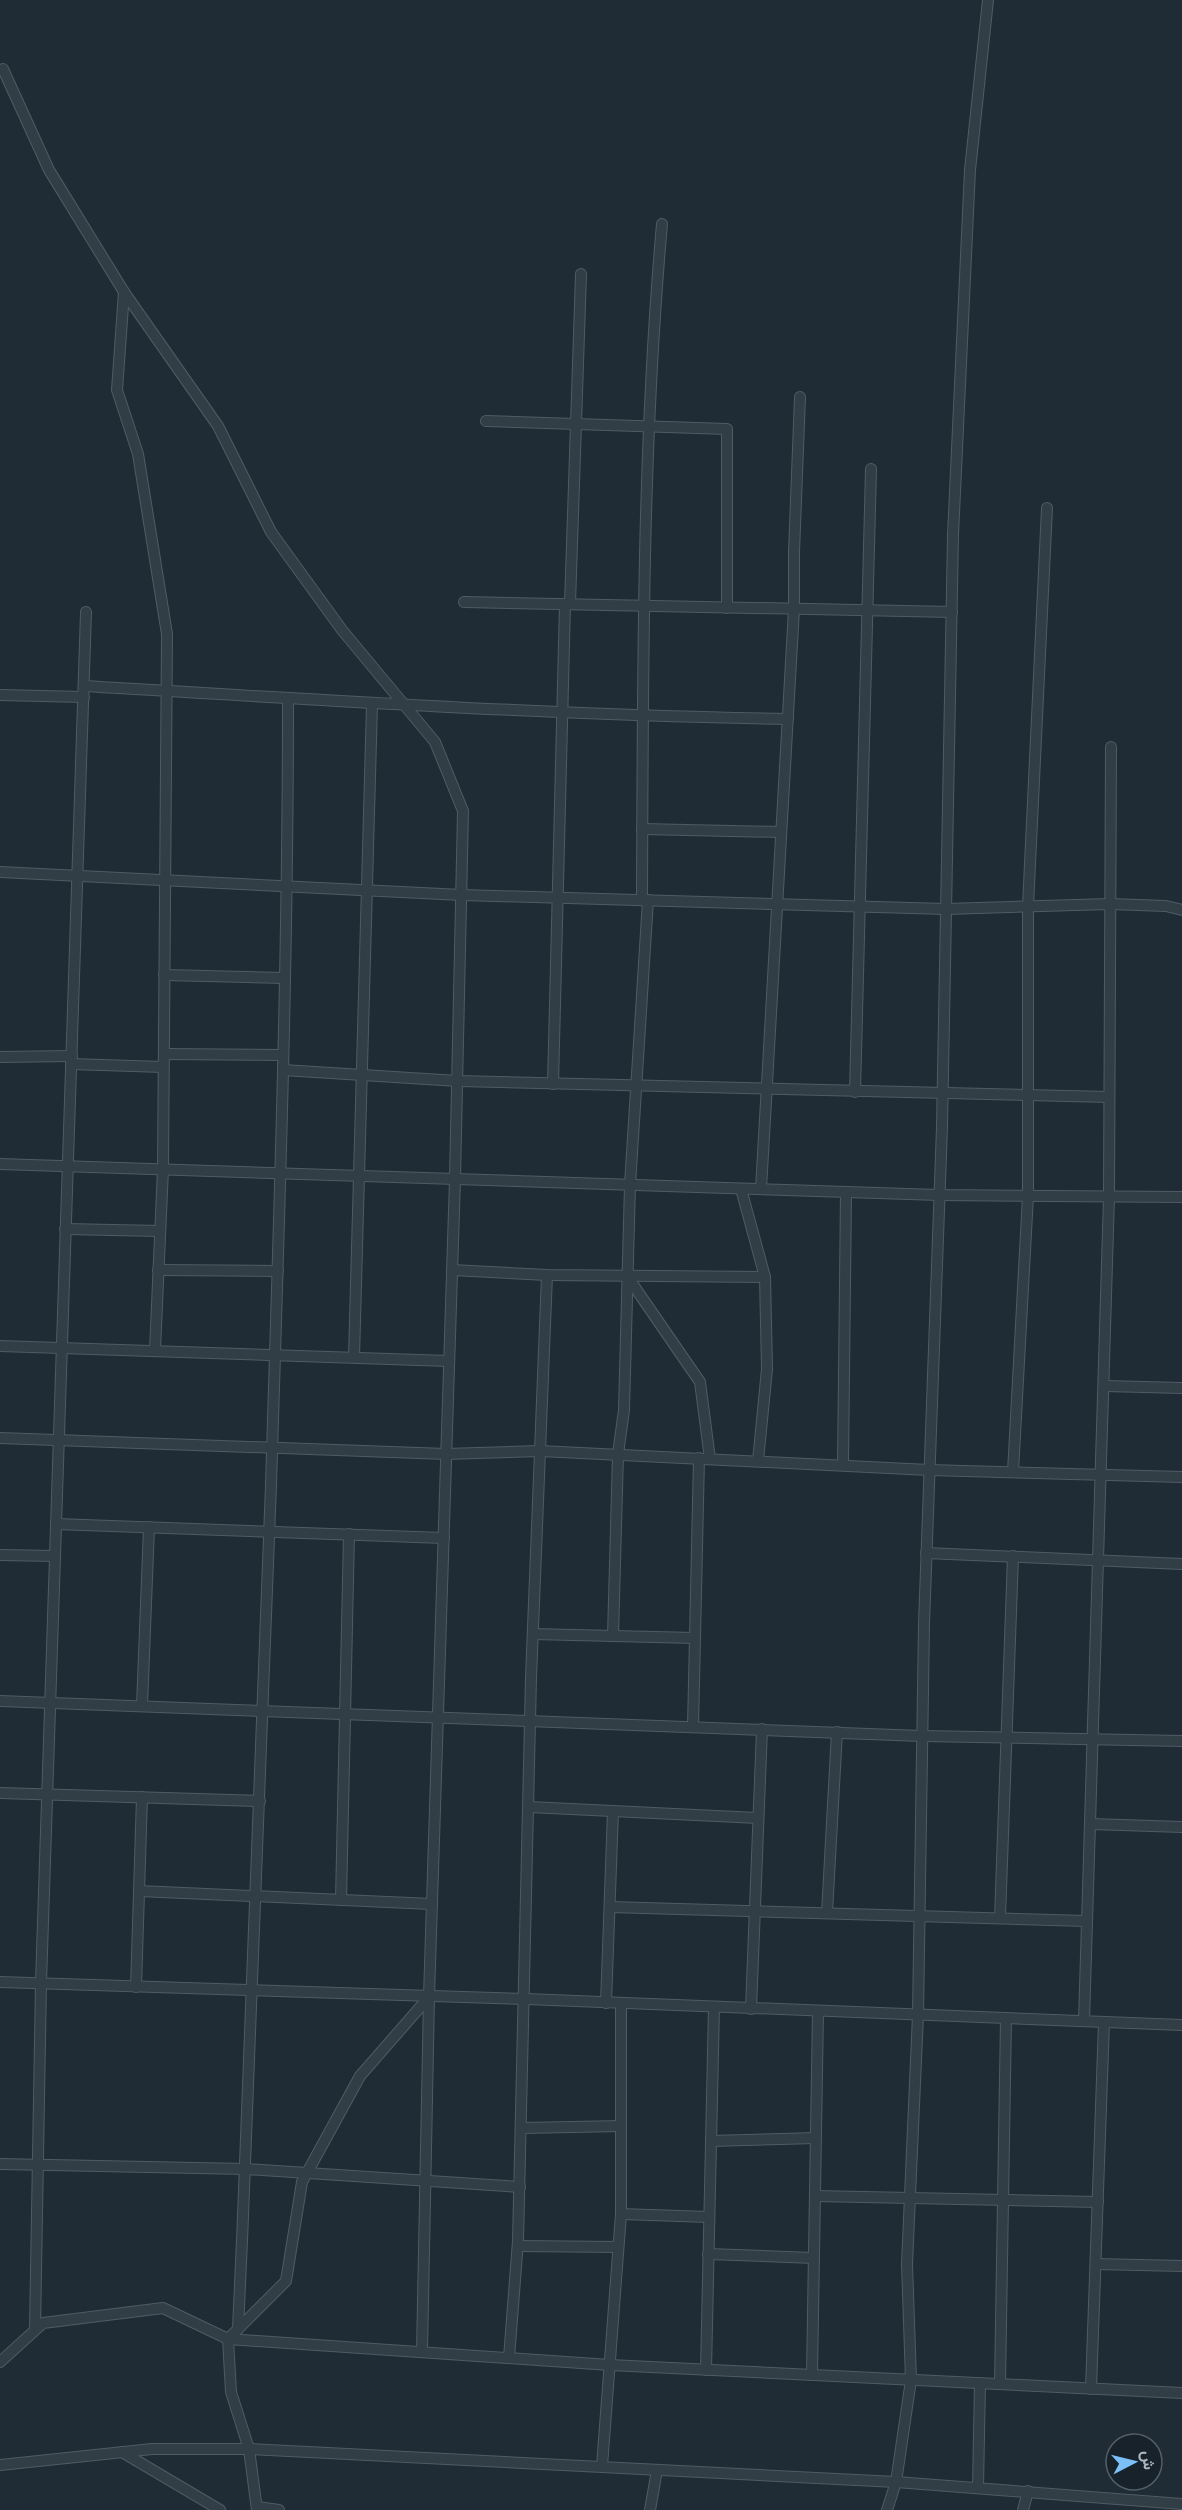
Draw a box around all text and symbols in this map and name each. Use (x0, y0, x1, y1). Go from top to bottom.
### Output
north arrow (1104, 2432, 1164, 2492)
text: ش (1138, 2450, 1159, 2471)

